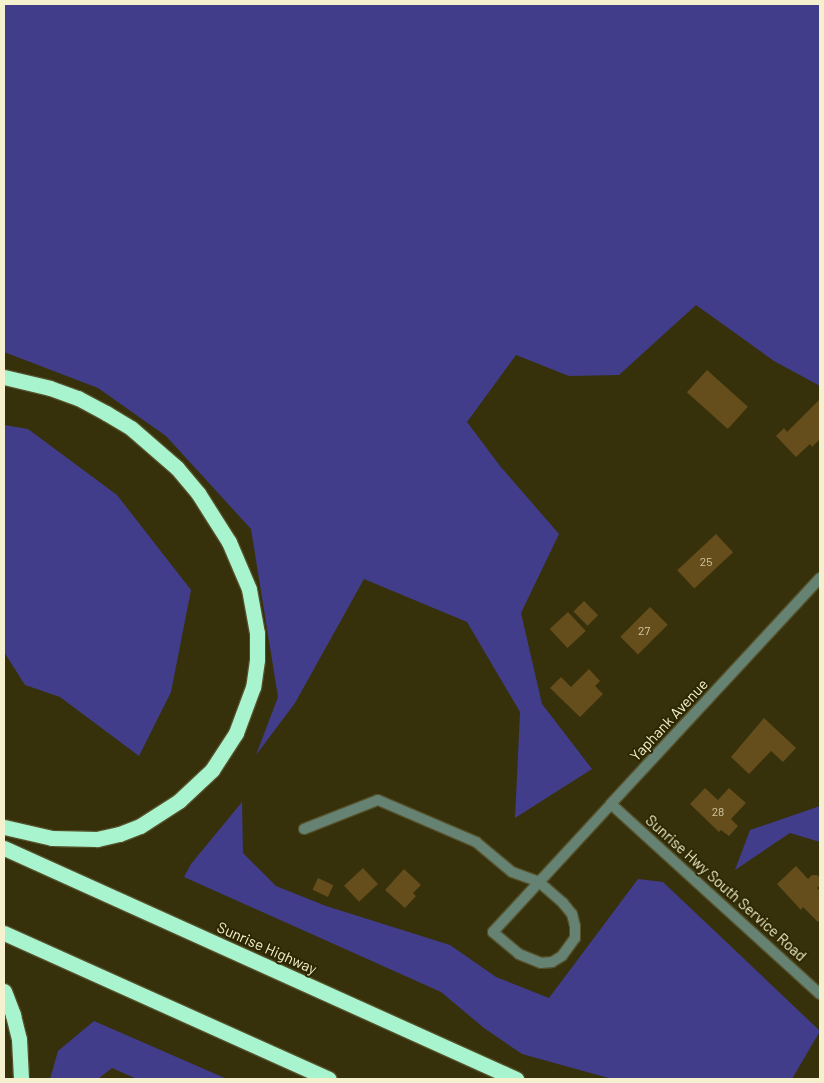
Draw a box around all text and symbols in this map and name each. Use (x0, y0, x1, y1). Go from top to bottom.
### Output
house number: 25 (700, 555, 712, 569)
house number: 27 (638, 624, 650, 638)
street label: Yaphank Avenue (626, 675, 712, 765)
house number: 28 (712, 805, 724, 819)
street label: Sunrise Hwy South Service Road (642, 811, 810, 965)
street label: Sunrise Highway (214, 918, 320, 978)

